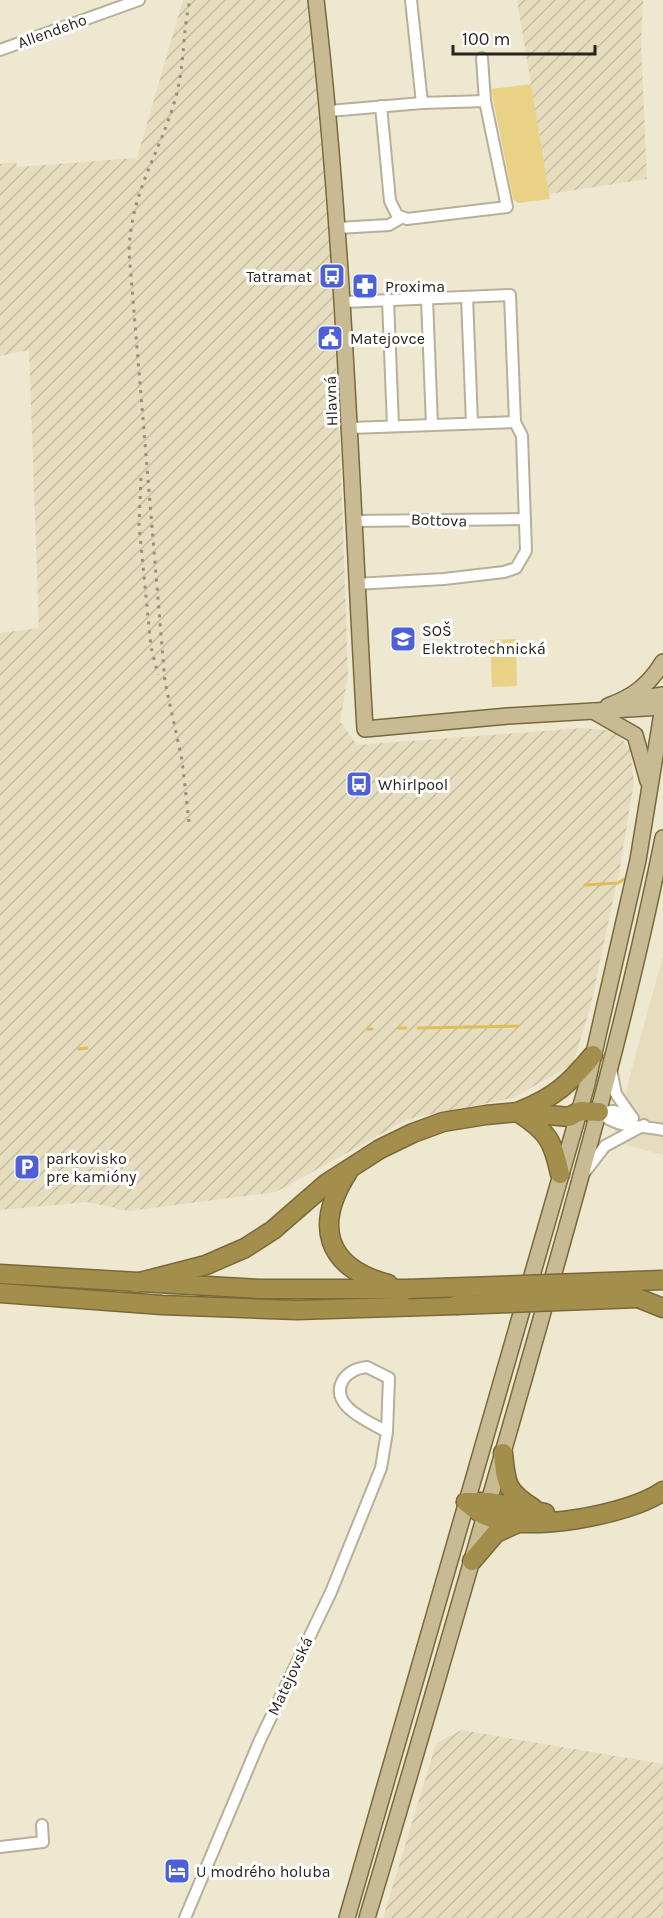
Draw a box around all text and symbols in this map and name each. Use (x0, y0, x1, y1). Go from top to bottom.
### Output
street label: Allendeho (15, 10, 89, 52)
scale bar (453, 18, 596, 56)
text: 100 m (462, 28, 510, 50)
bus stop icon: Tatramat (317, 261, 347, 291)
place label: Tatramat (246, 267, 312, 286)
pharmacy icon: Proxima (350, 271, 380, 301)
place label: Proxima (385, 277, 445, 296)
public building icon: Matejovce (315, 323, 345, 353)
place label: Matejovce (350, 329, 425, 348)
street label: Hlavná (321, 375, 341, 427)
street label: Bottova (411, 510, 467, 530)
place label: SOŠ Elektrotechnická (422, 621, 546, 658)
school or university icon: SOŠ Elektrotechnická (388, 624, 418, 654)
bus stop icon: Whirlpool (344, 769, 374, 799)
place label: Whirlpool (378, 775, 448, 794)
place label: parkovisko pre kamióny (46, 1149, 137, 1186)
parking icon: parkovisko pre kamióny (12, 1152, 42, 1182)
street label: Matejovská (264, 1634, 316, 1718)
hotel icon: U modrého holuba (162, 1856, 192, 1886)
place label: U modrého holuba (196, 1862, 331, 1881)

